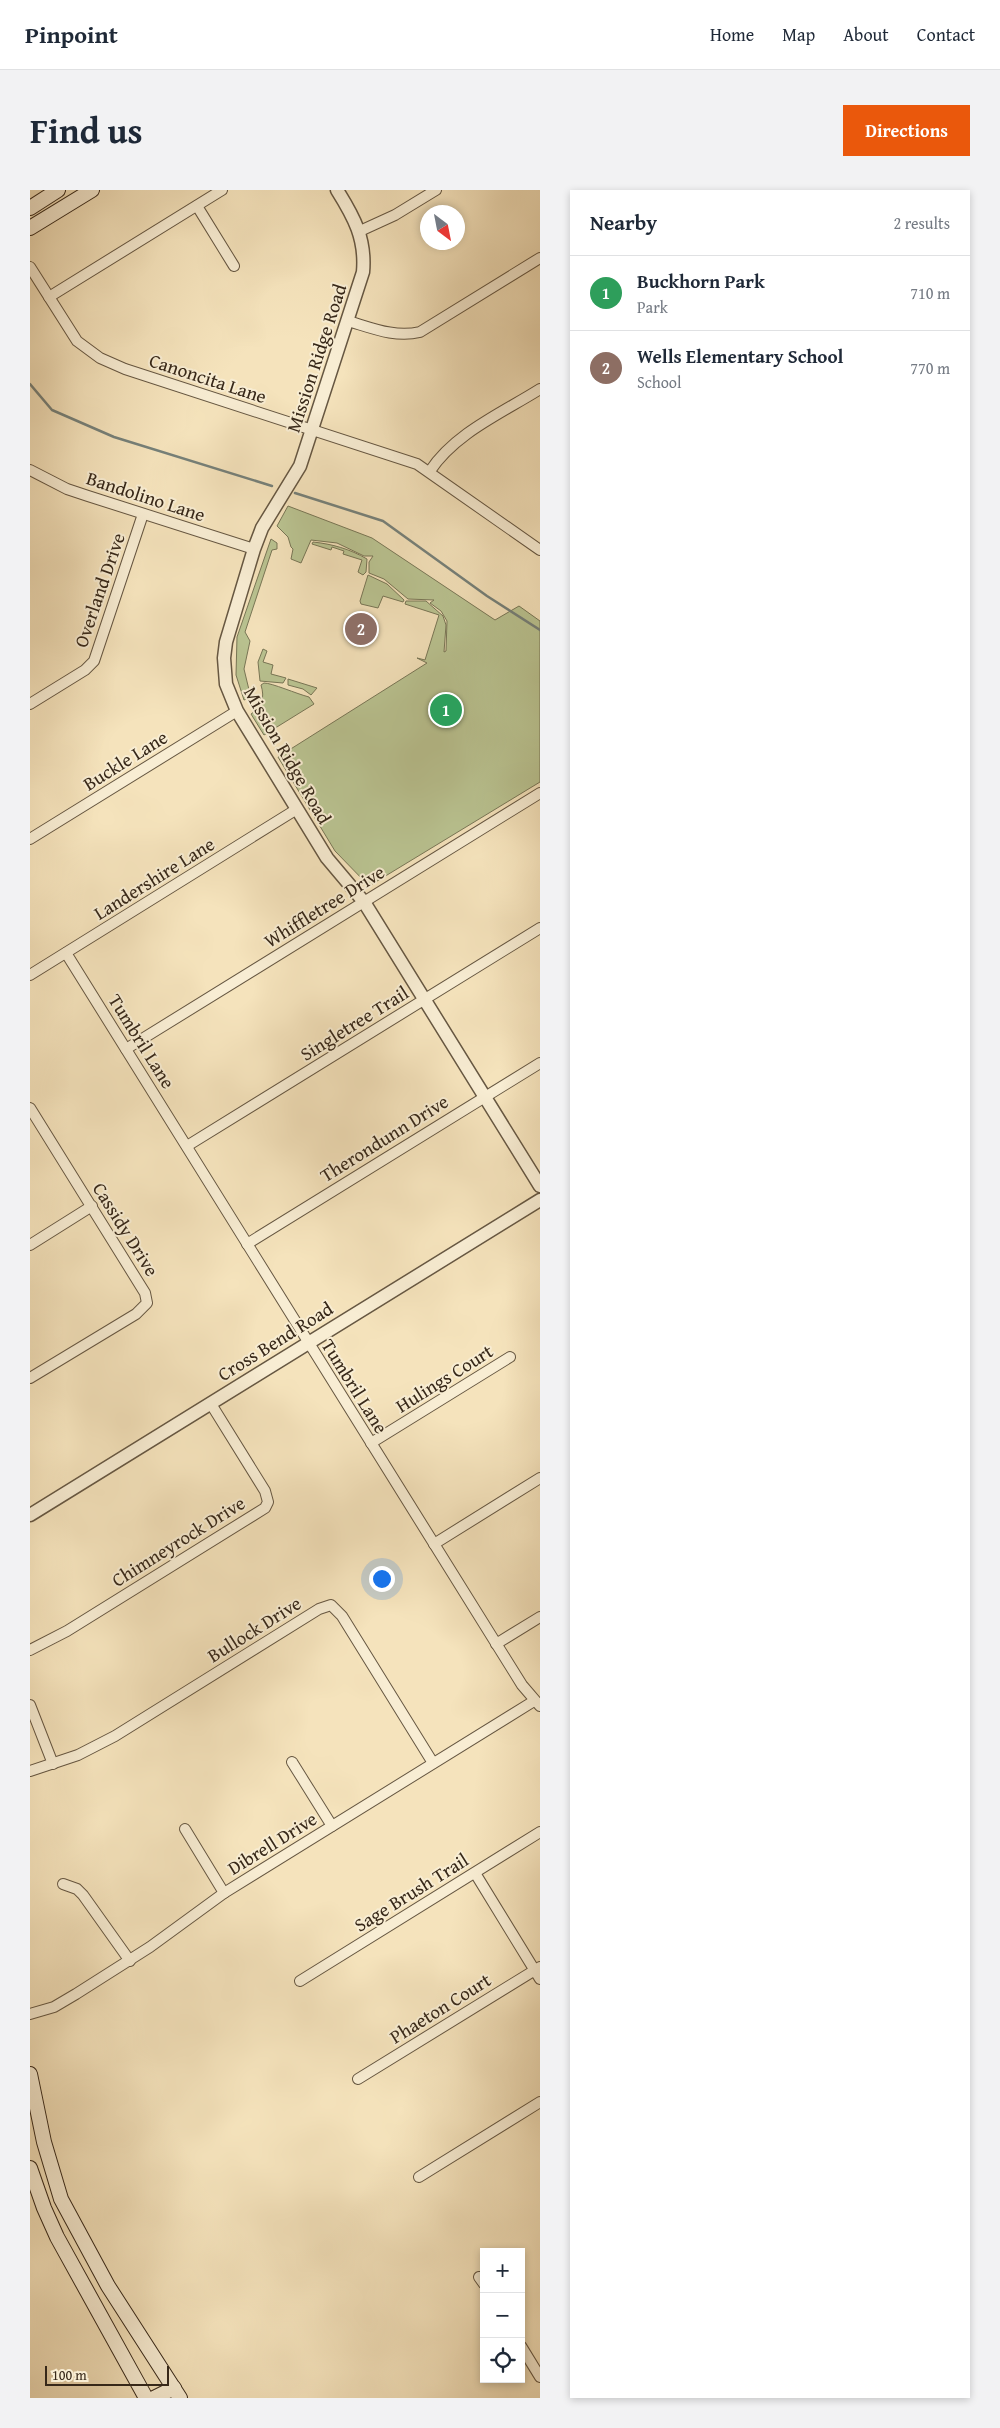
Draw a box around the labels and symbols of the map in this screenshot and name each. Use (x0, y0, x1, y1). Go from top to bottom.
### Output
north arrow (420, 205, 465, 250)
street label: Mission Ridge Road (279, 279, 353, 436)
street label: Canoncita Lane (146, 346, 270, 410)
street label: Bandolino Lane (83, 464, 209, 528)
street label: Overland Drive (66, 529, 132, 651)
pin: 2 (345, 610, 377, 648)
street label: Mission Ridge Road (237, 681, 339, 830)
pin: 1 (430, 691, 462, 729)
street label: Buckle Lane (77, 723, 173, 797)
street label: Landershire Lane (88, 830, 220, 926)
street label: Whiffletree Drive (258, 858, 390, 954)
street label: Singletree Trail (294, 978, 414, 1068)
street label: Tumbril Lane (102, 988, 182, 1094)
street label: Therondunn Drive (314, 1087, 454, 1189)
street label: Cassidy Drive (86, 1177, 166, 1281)
street label: Cross Bend Road (212, 1294, 339, 1388)
street label: Tumbril Lane (315, 1333, 395, 1439)
street label: Hulings Court (390, 1337, 498, 1419)
street label: Chimneyrock Drive (106, 1489, 250, 1593)
your location (369, 1566, 395, 1592)
street label: Bullock Drive (202, 1589, 306, 1669)
street label: Dibrell Drive (222, 1804, 322, 1882)
street label: Sage Brush Trail (348, 1846, 474, 1938)
street label: Phaeton Court (384, 1966, 496, 2050)
scale bar (45, 2363, 169, 2386)

